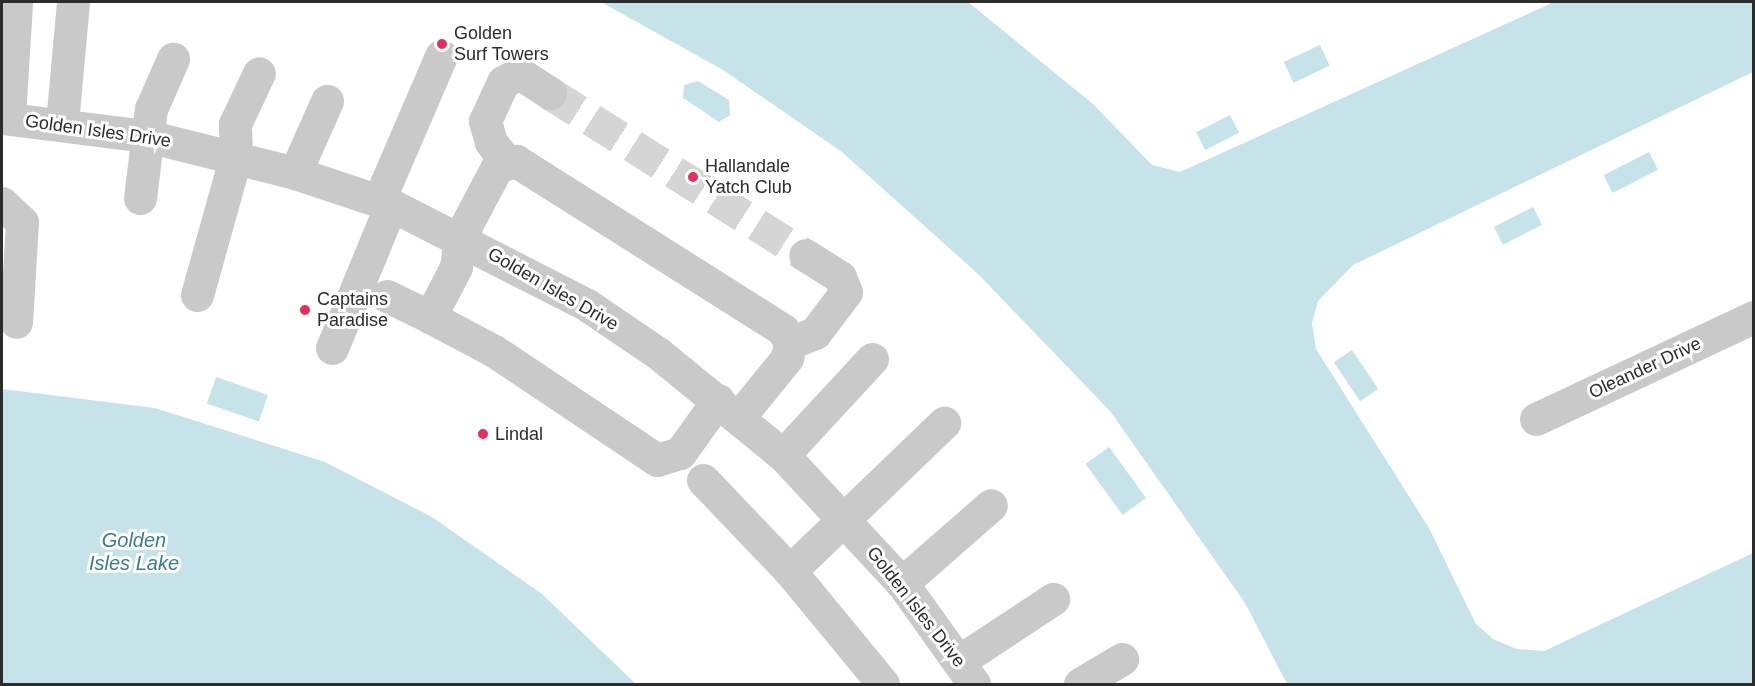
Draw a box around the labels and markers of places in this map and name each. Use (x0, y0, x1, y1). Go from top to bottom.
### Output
place label: Golden Surf Towers (454, 23, 549, 66)
marker: Golden Surf Towers (435, 37, 449, 51)
place label: Hallandale Yatch Club (705, 156, 792, 198)
marker: Hallandale Yatch Club (686, 170, 700, 184)
place label: Captains Paradise (317, 289, 388, 332)
marker: Captains Paradise (298, 303, 312, 317)
place label: Lindal (495, 423, 543, 445)
marker: Lindal (476, 427, 490, 441)

